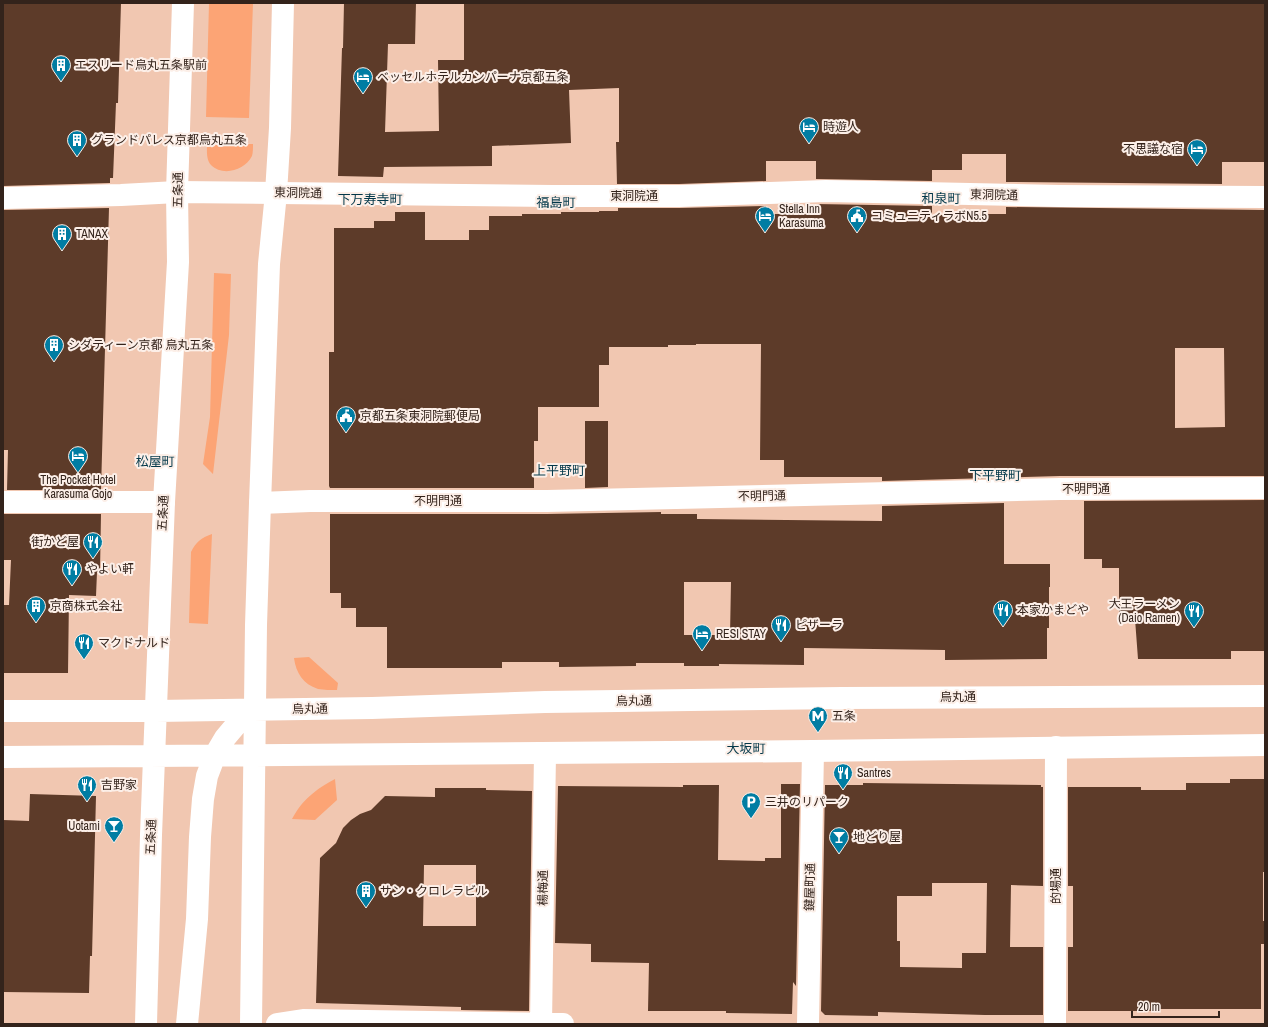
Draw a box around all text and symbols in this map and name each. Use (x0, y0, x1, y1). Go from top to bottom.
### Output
building icon: エスリード烏丸五条駅前 (50, 54, 72, 82)
place label: エスリード烏丸五条駅前 (75, 57, 207, 73)
hotel icon: ベッセルホテルカンパーナ京都五条 (352, 66, 374, 94)
place label: ベッセルホテルカンパーナ京都五条 (377, 69, 569, 85)
hotel icon: 時遊人 (798, 116, 820, 144)
place label: 時遊人 (823, 119, 859, 135)
building icon: グランドパレス京都烏丸五条 (66, 129, 88, 157)
place label: グランドパレス京都烏丸五条 (91, 132, 247, 148)
hotel icon: 不思議な宿 (1186, 138, 1208, 166)
place label: 不思議な宿 (1123, 141, 1183, 157)
street label: 五条通 (170, 172, 186, 208)
street label: 東洞院通 (274, 185, 322, 201)
street label: 東洞院通 (970, 187, 1018, 203)
street label: 東洞院通 (610, 188, 658, 204)
district label: 和泉町 (921, 190, 961, 207)
district label: 下万寿寺町 (337, 191, 403, 208)
district label: 福島町 (536, 194, 576, 211)
place label: Stella Inn Karasuma (779, 201, 824, 231)
hotel icon: Stella Inn Karasuma (754, 205, 776, 233)
public building icon: コミュニティラボN5.5 (846, 205, 868, 233)
place label: コミュニティラボN5.5 (871, 208, 988, 224)
building icon: TANAX (51, 223, 73, 251)
place label: TANAX (76, 226, 109, 242)
building icon: シダティーン京都 烏丸五条 (43, 334, 65, 362)
place label: シダティーン京都 烏丸五条 (68, 337, 213, 353)
public building icon: 京都五条東洞院郵便局 (335, 405, 357, 433)
place label: 京都五条東洞院郵便局 (360, 408, 480, 424)
hotel icon: The Pocket Hotel Karasuma Gojo (67, 445, 89, 473)
district label: 松屋町 (135, 453, 175, 470)
district label: 上平野町 (533, 462, 585, 479)
district label: 下平野町 (969, 467, 1021, 484)
place label: The Pocket Hotel Karasuma Gojo (40, 472, 116, 502)
street label: 不明門通 (1062, 481, 1110, 497)
street label: 不明門通 (738, 488, 786, 504)
street label: 不明門通 (414, 493, 462, 509)
street label: 五条通 (154, 495, 172, 531)
restaurant icon: 街かど屋 (82, 531, 104, 559)
place label: 街かど屋 (31, 534, 79, 550)
restaurant icon: やよい軒 (61, 558, 83, 586)
place label: やよい軒 (86, 561, 134, 577)
building icon: 京商株式会社 (25, 595, 47, 623)
place label: 大王ラーメン (Daio Ramen) (1108, 596, 1180, 626)
place label: 京商株式会社 (50, 598, 122, 614)
restaurant icon: 本家かまどや (992, 599, 1014, 627)
restaurant icon: 大王ラーメン (Daio Ramen) (1183, 600, 1205, 628)
place label: 本家かまどや (1017, 602, 1089, 618)
restaurant icon: ピザーラ (770, 614, 792, 642)
place label: ピザーラ (795, 617, 843, 633)
hotel icon: RESI STAY (691, 623, 713, 651)
place label: RESI STAY (716, 626, 766, 642)
restaurant icon: マクドナルド (73, 632, 95, 660)
place label: マクドナルド (98, 635, 170, 651)
street label: 烏丸通 (940, 689, 976, 705)
street label: 烏丸通 (616, 693, 652, 709)
street label: 烏丸通 (292, 701, 328, 717)
metro station icon: 五条 (807, 705, 829, 733)
place label: 五条 (832, 708, 856, 724)
district label: 大坂町 (726, 740, 766, 757)
restaurant icon: Santres (832, 762, 854, 790)
place label: Santres (857, 765, 891, 781)
restaurant icon: 吉野家 (76, 774, 98, 802)
place label: 吉野家 (101, 777, 137, 793)
parking icon: 三井のリパーク (740, 791, 762, 819)
place label: 三井のリパーク (765, 794, 849, 810)
bar icon: Uotami (103, 815, 125, 843)
place label: Uotami (68, 818, 100, 834)
street label: 五条通 (142, 819, 160, 855)
bar icon: 地どり屋 (828, 826, 850, 854)
place label: 地どり屋 (853, 829, 901, 845)
street label: 鍵屋町通 (802, 863, 818, 911)
street label: 的場通 (1048, 868, 1064, 904)
street label: 楊梅通 (535, 870, 551, 906)
building icon: サン・クロレラビル (355, 880, 377, 908)
place label: サン・クロレラビル (380, 883, 488, 899)
scale bar (1132, 993, 1219, 1019)
text: 20 m (1138, 999, 1160, 1015)

